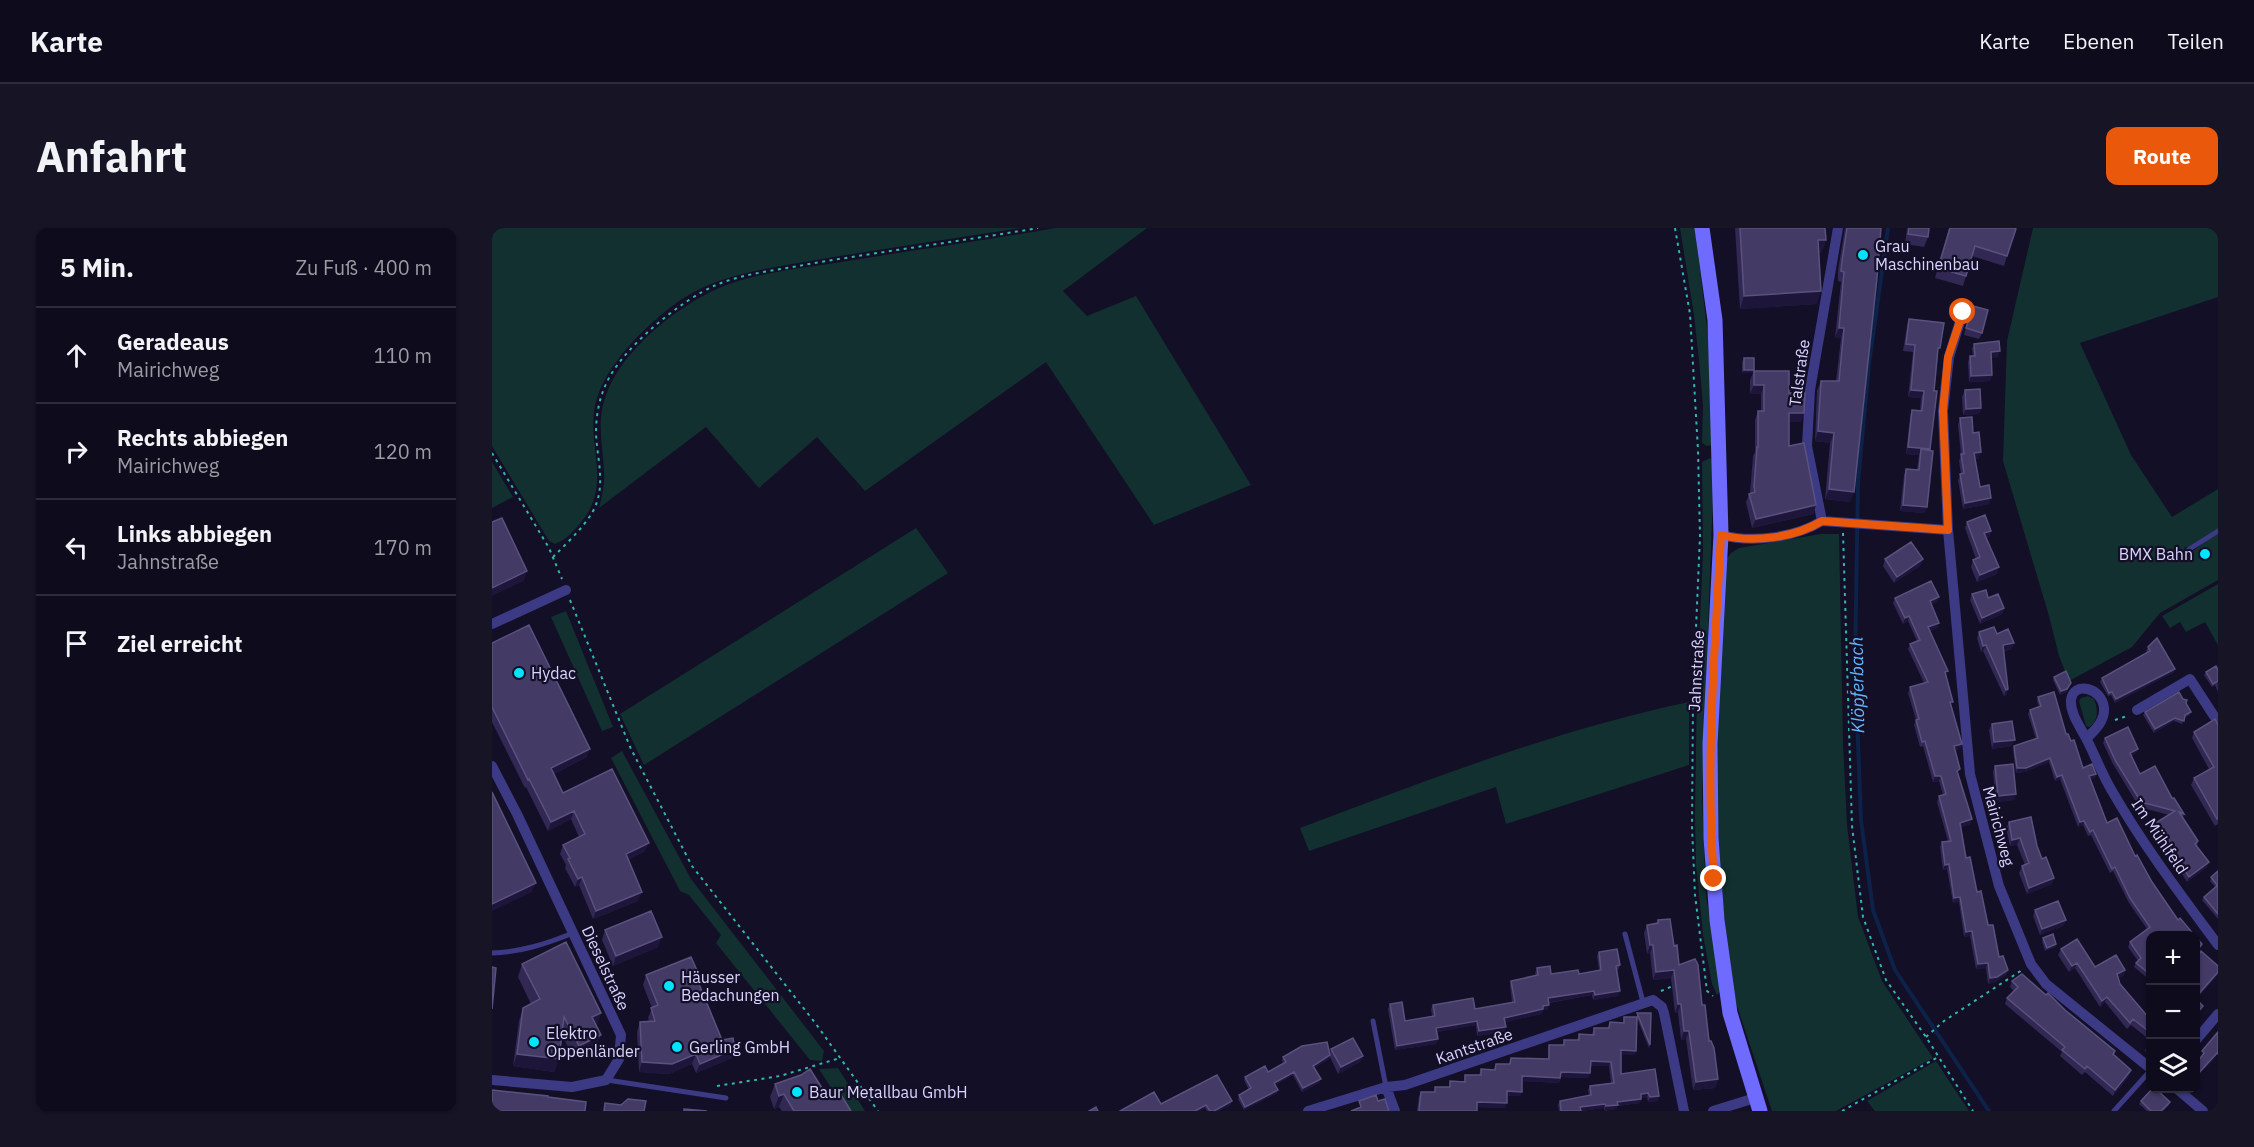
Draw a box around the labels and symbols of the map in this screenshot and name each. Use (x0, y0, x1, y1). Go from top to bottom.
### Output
place label: Grau Maschinenbau (1875, 236, 1979, 274)
marker: Grau Maschinenbau (1856, 248, 1870, 262)
route start (1949, 298, 1975, 324)
street label: Talstraße (1784, 338, 1814, 408)
place label: BMX Bahn (2119, 544, 2193, 564)
marker: BMX Bahn (2198, 547, 2212, 561)
street label: Jahnstraße (1684, 630, 1708, 712)
water label: Klöpferbach (1845, 636, 1869, 734)
place label: Hydac (531, 663, 576, 683)
marker: Hydac (512, 666, 526, 680)
street label: Mairichweg (1979, 784, 2019, 869)
street label: Im Mühlfeld (2127, 794, 2193, 878)
route end (1700, 865, 1726, 891)
street label: Dieselstraße (578, 922, 634, 1014)
place label: Häusser Bedachungen (681, 967, 780, 1005)
marker: Häusser Bedachungen (662, 979, 676, 993)
place label: Elektro Oppenländer (546, 1023, 640, 1061)
street label: Kantstraße (1433, 1023, 1515, 1068)
marker: Elektro Oppenländer (527, 1035, 541, 1049)
place label: Gerling GmbH (689, 1037, 790, 1057)
marker: Gerling GmbH (670, 1040, 684, 1054)
place label: Baur Metallbau GmbH (809, 1082, 968, 1102)
marker: Baur Metallbau GmbH (790, 1085, 804, 1099)

